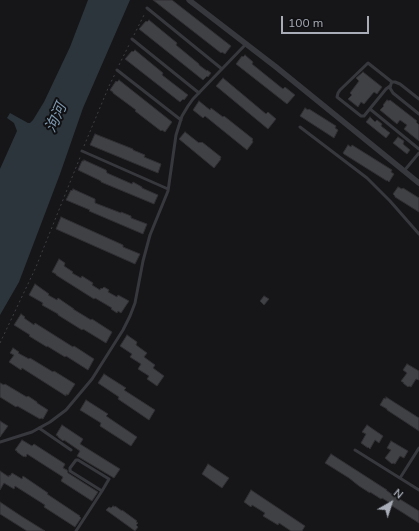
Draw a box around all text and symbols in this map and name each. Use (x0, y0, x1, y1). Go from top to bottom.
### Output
scale bar (283, 8, 371, 34)
text: 100 m (288, 15, 323, 30)
water label: 泃河 (42, 101, 70, 135)
north arrow (371, 483, 411, 523)
text: N (391, 486, 406, 502)

